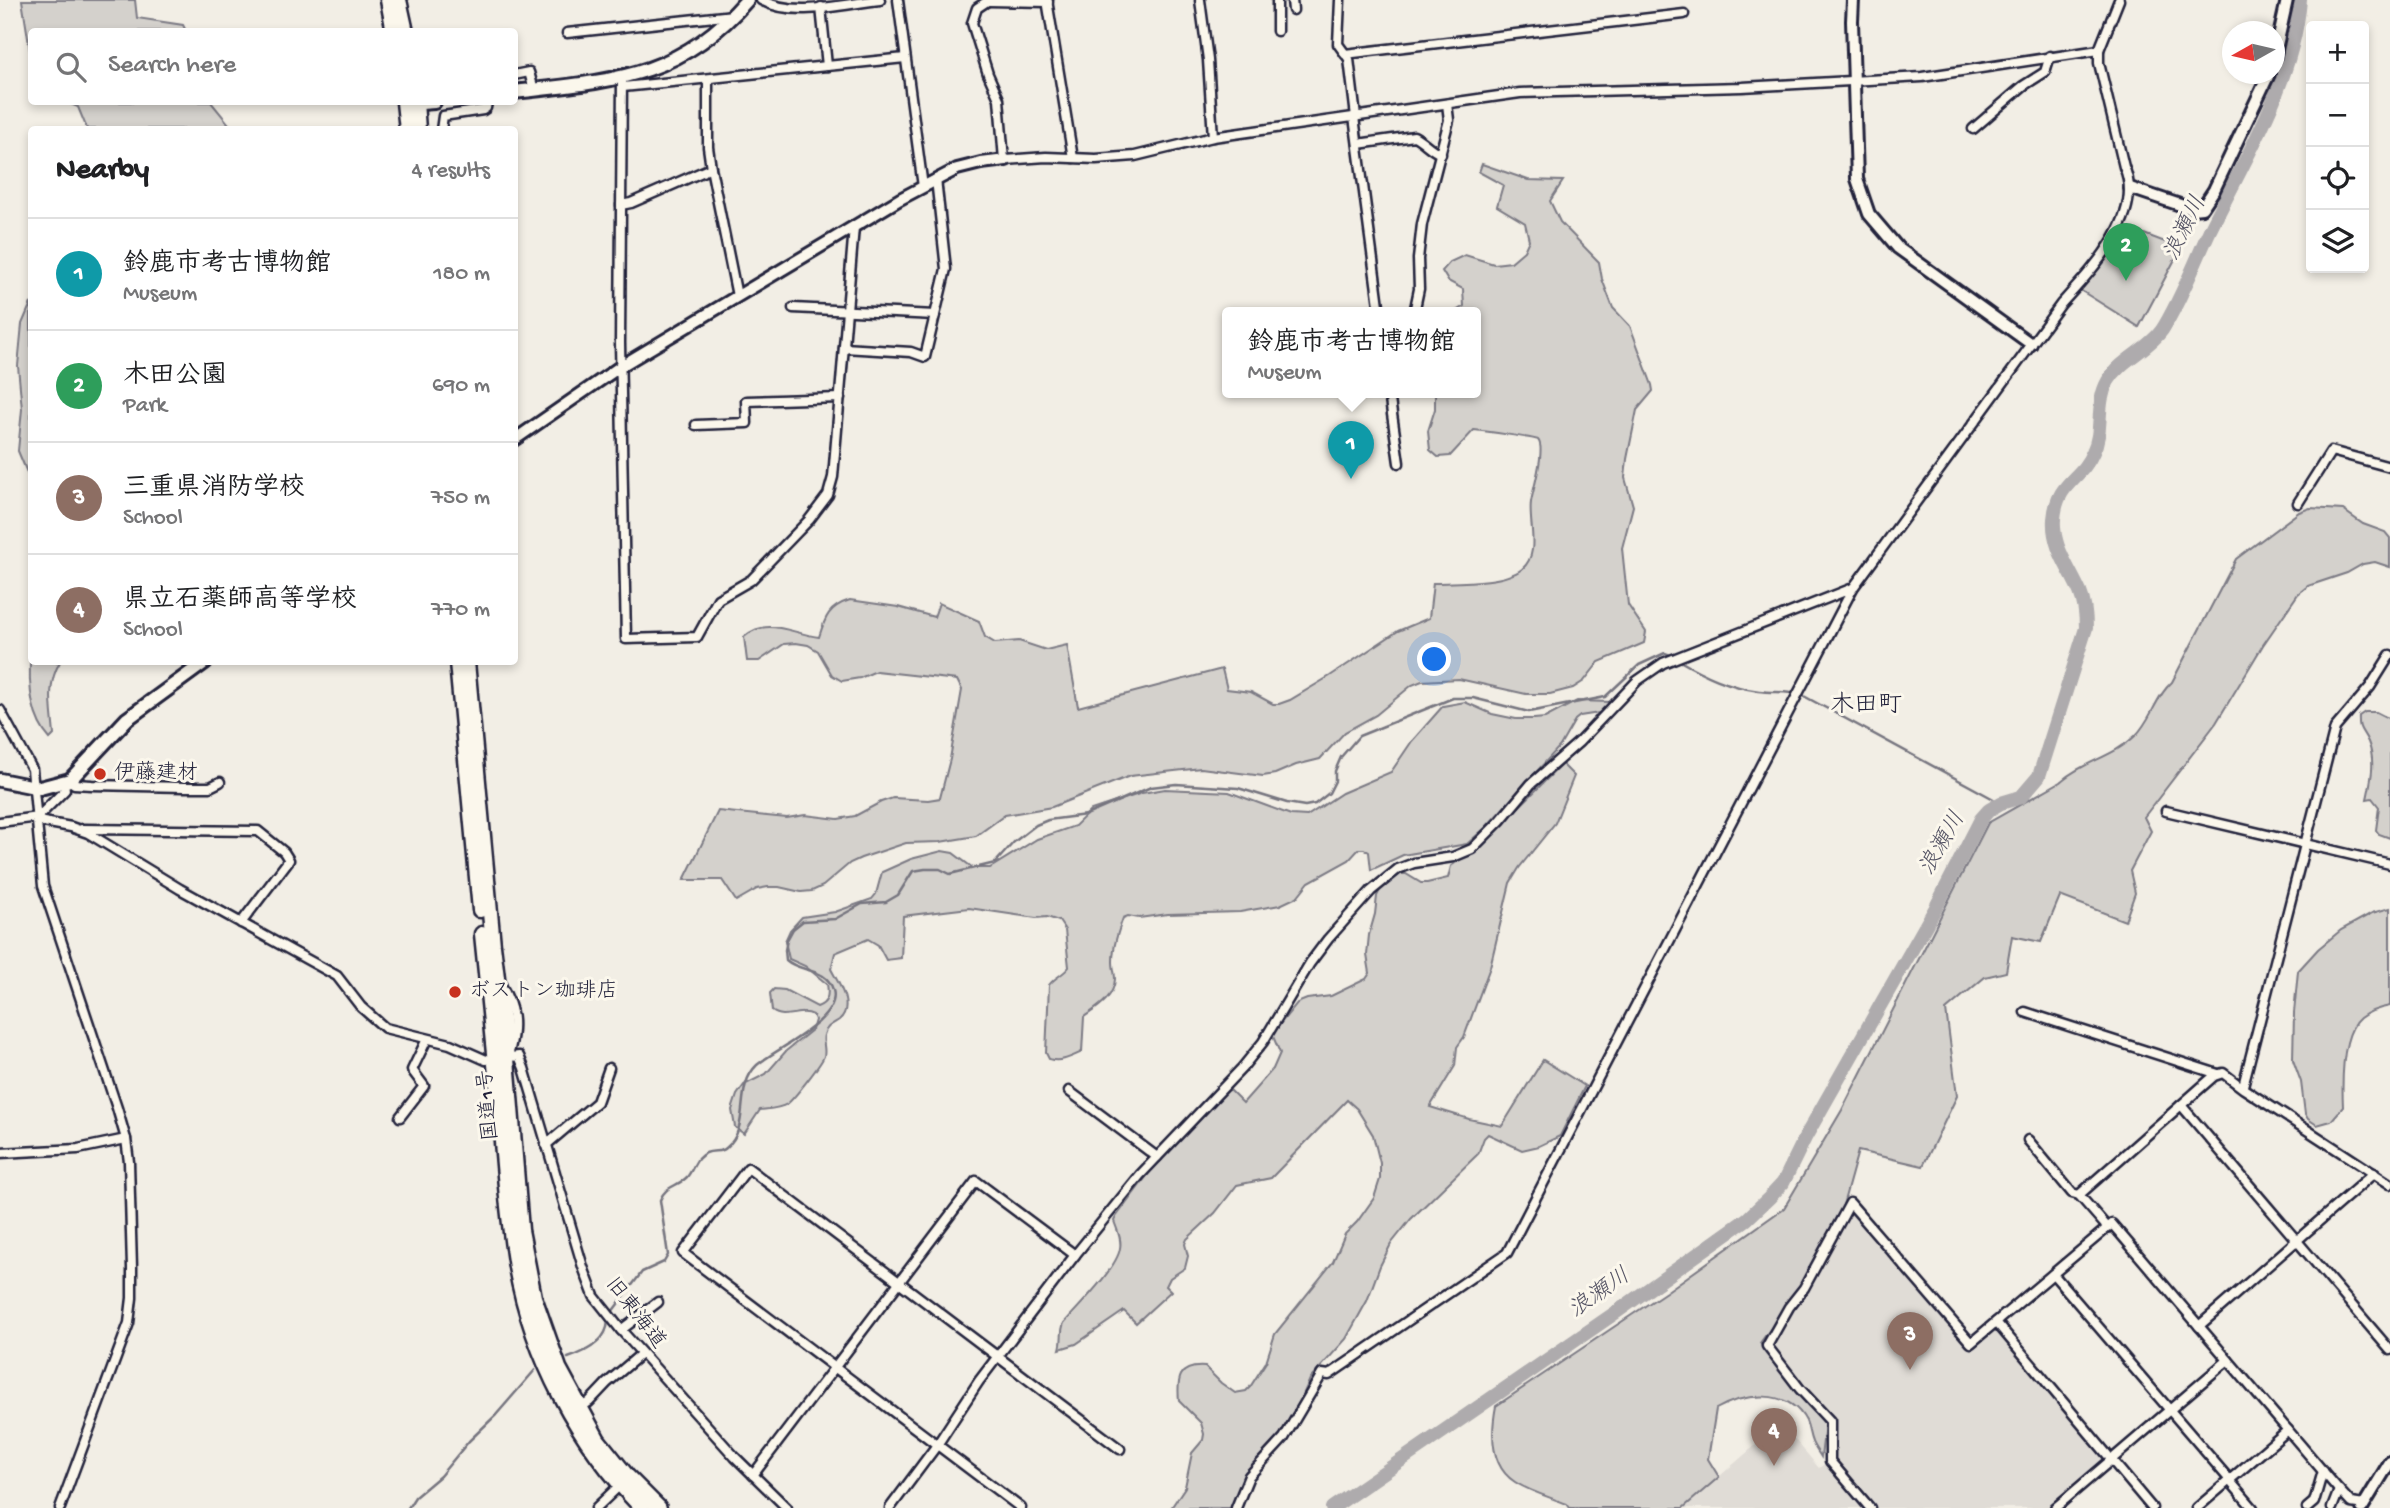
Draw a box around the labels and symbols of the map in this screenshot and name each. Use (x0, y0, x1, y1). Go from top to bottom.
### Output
north arrow (2222, 21, 2285, 84)
water label: 浪瀬川 (2158, 192, 2213, 266)
pin: 2 (2103, 223, 2149, 281)
pin: 1 (1328, 421, 1374, 479)
your location (1417, 642, 1451, 676)
district label: 木田町 (1830, 691, 1902, 721)
place label: 伊藤建材 (114, 760, 198, 787)
marker: 伊藤建材 (92, 766, 108, 782)
water label: 浪瀬川 (1913, 807, 1972, 881)
place label: ボストン珈琲店 (469, 978, 618, 1005)
marker: ボストン珈琲店 (447, 984, 463, 1000)
street label: 国道1号 (473, 1068, 506, 1142)
water label: 浪瀬川 (1563, 1262, 1636, 1325)
street label: 旧東海道 (598, 1272, 671, 1355)
pin: 3 (1887, 1312, 1933, 1370)
pin: 4 (1751, 1408, 1797, 1466)

